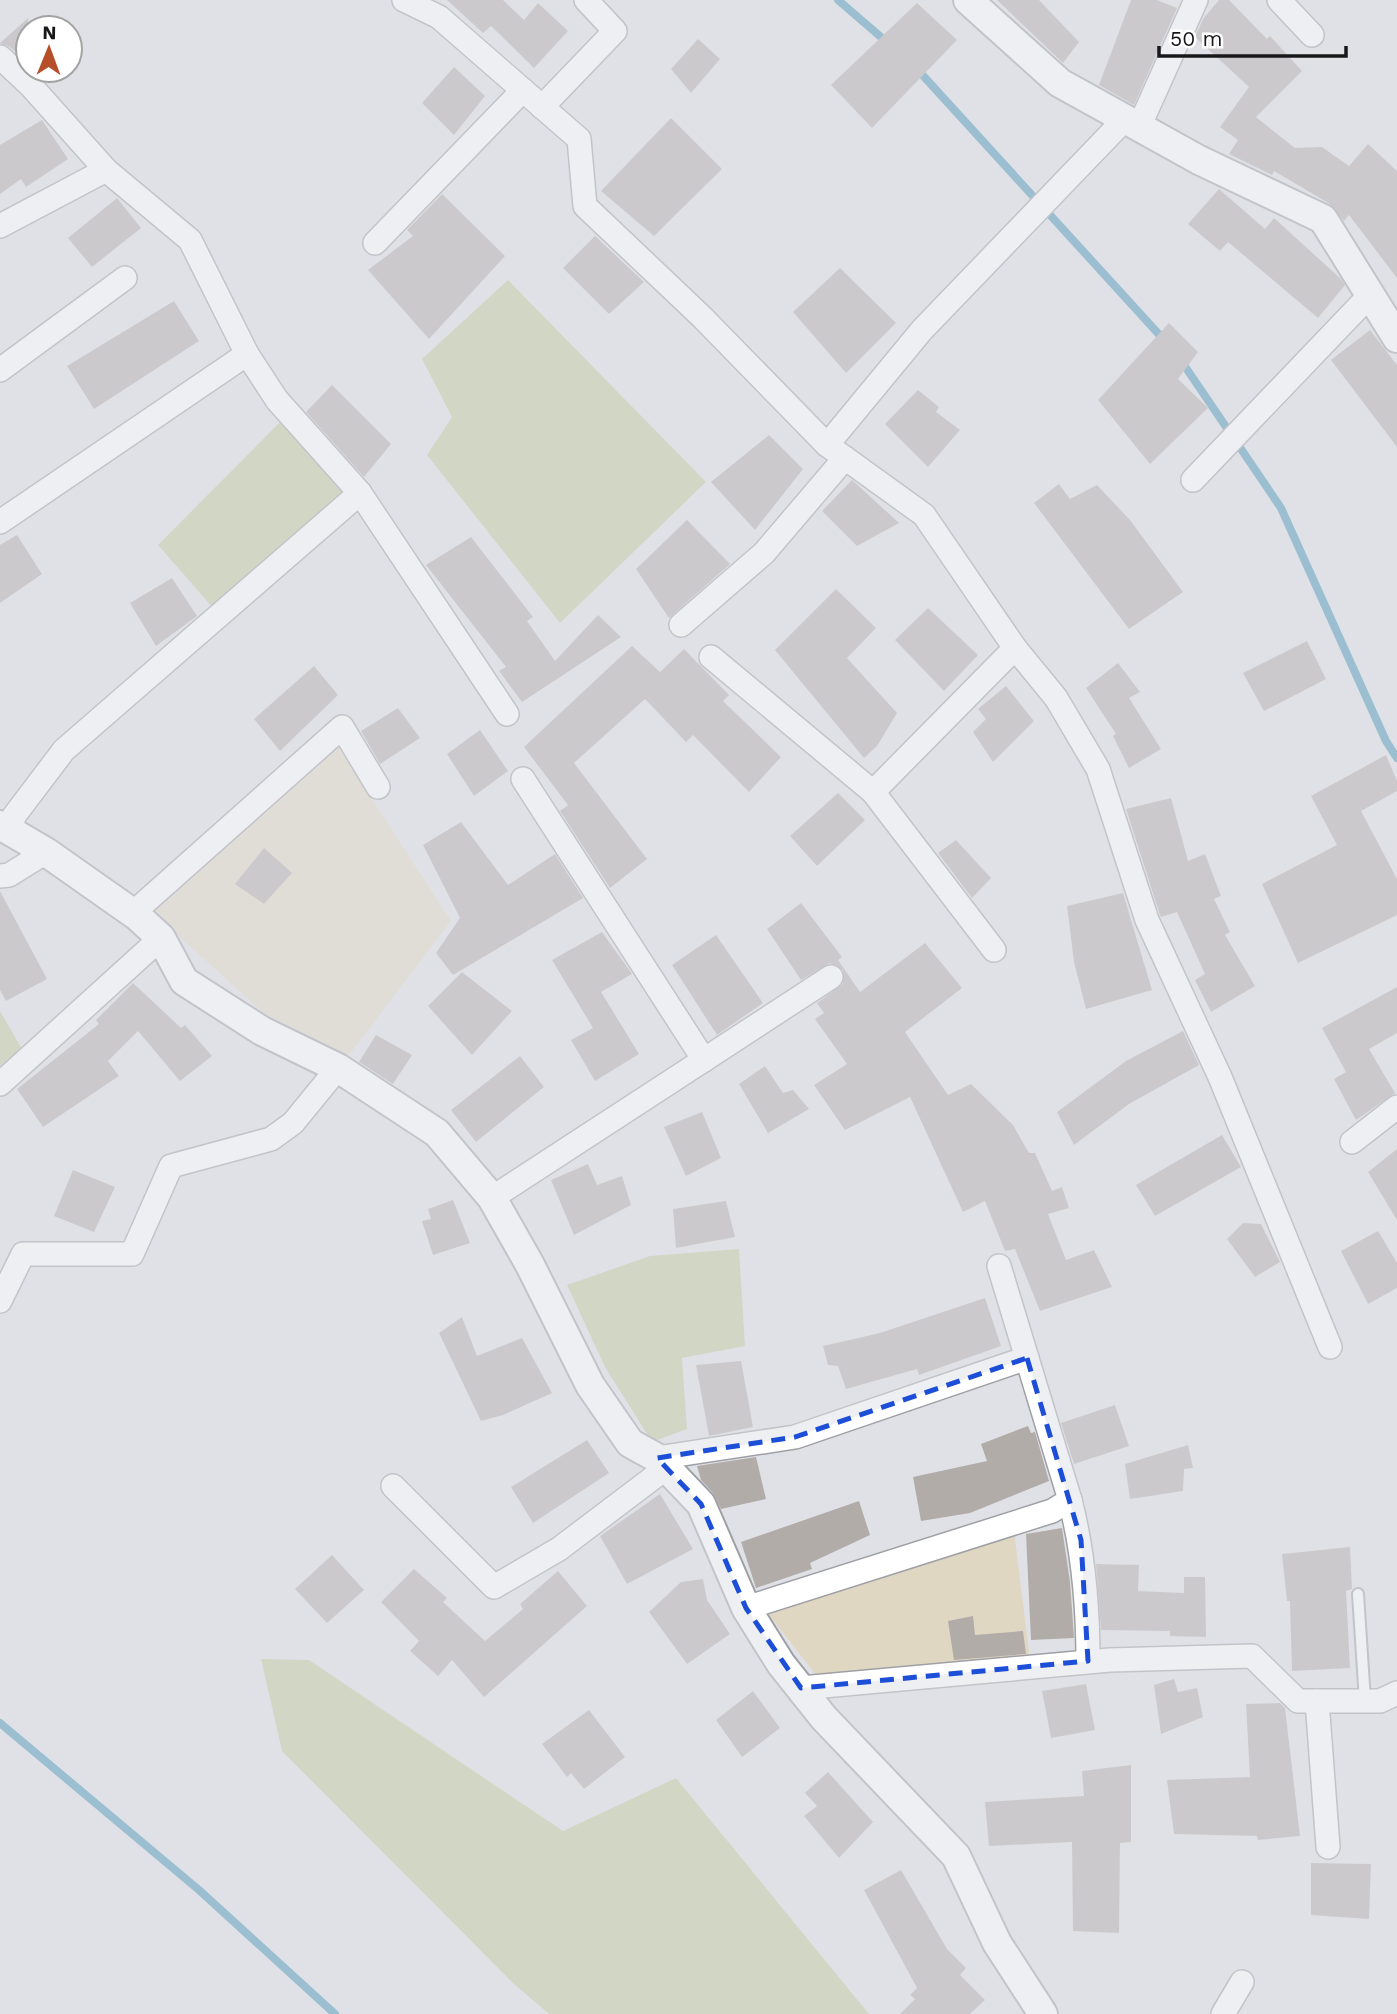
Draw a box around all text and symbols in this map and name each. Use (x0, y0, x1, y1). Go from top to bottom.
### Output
north arrow (14, 14, 84, 84)
scale bar (1159, 14, 1346, 58)
text: N (42, 21, 57, 44)
text: 50 m (1170, 26, 1222, 51)

